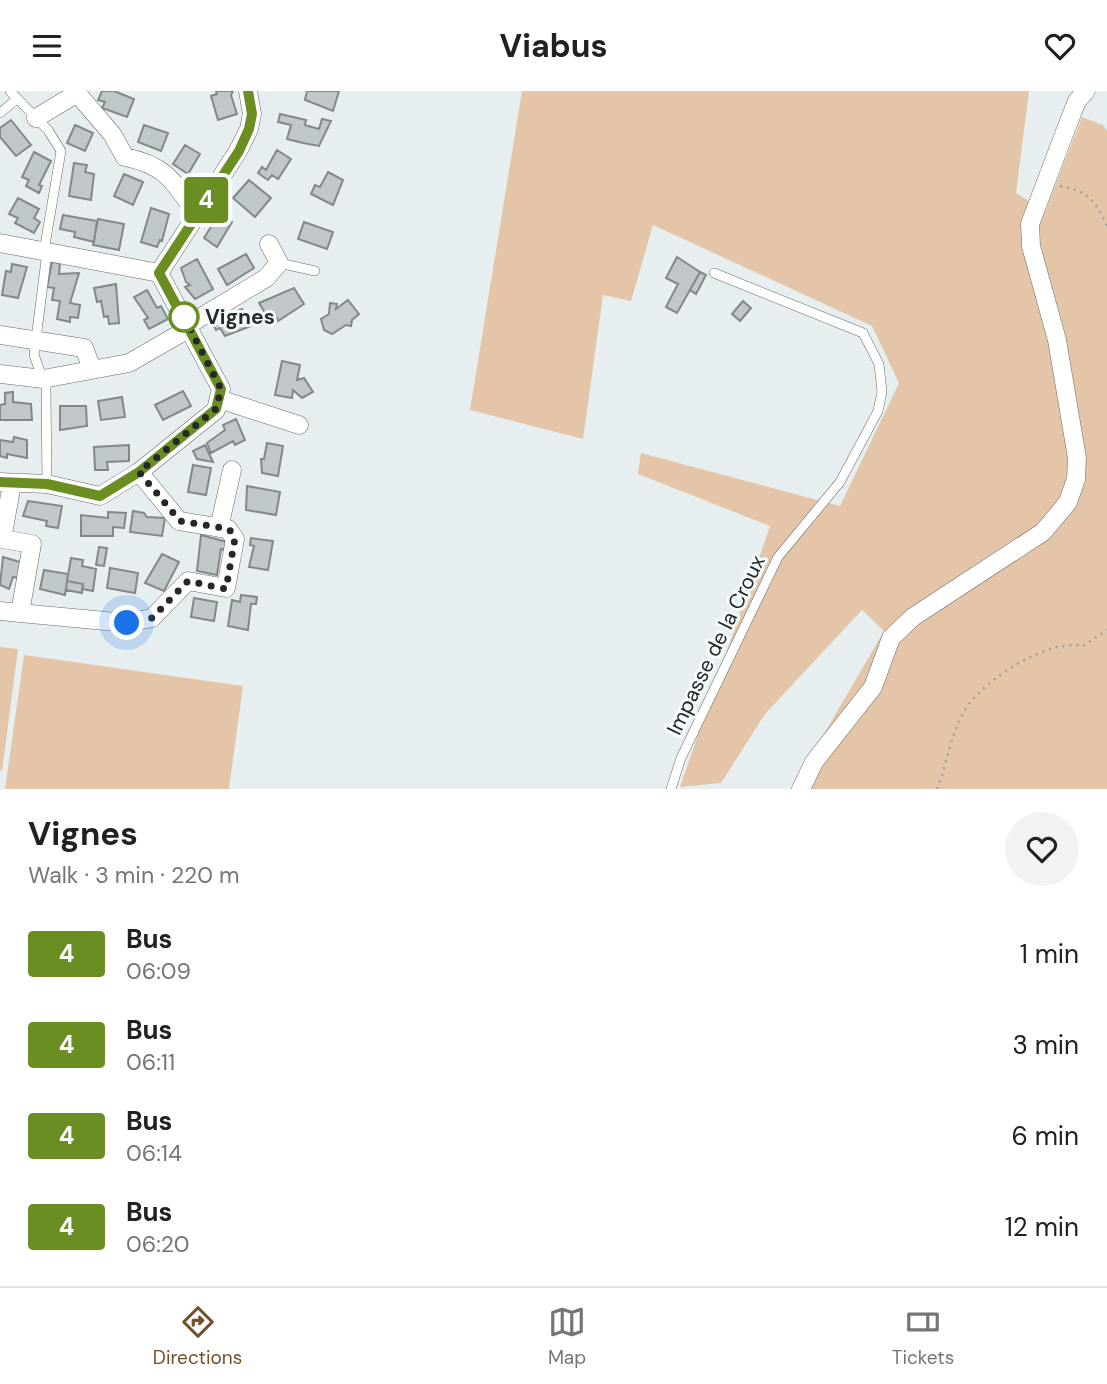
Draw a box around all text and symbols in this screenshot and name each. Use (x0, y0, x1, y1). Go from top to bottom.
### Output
text: Viabus (500, 25, 607, 67)
icon: menu (28, 27, 66, 65)
icon: heart (1041, 27, 1079, 65)
line badge: 4 (183, 177, 229, 223)
text: 4 (198, 184, 214, 215)
marker: Vignes (169, 302, 199, 332)
place label: Vignes (205, 303, 275, 331)
street label: Impasse de la Croux (660, 551, 772, 739)
your location (109, 605, 144, 640)
text: Vignes (28, 812, 138, 855)
button: heart (1005, 812, 1079, 886)
text: Walk · 3 min · 220 m (28, 860, 240, 890)
text: Bus (126, 922, 172, 956)
text: 1 min (1020, 937, 1079, 971)
text: 4 (59, 938, 74, 969)
text: 06:09 (126, 956, 191, 986)
text: Bus (126, 1013, 172, 1047)
text: 3 min (1012, 1028, 1079, 1062)
text: 4 (59, 1029, 74, 1060)
text: 06:11 (126, 1047, 175, 1077)
text: Bus (126, 1104, 172, 1138)
text: 6 min (1011, 1119, 1079, 1153)
text: 4 (59, 1120, 74, 1151)
text: 06:14 (126, 1138, 182, 1168)
text: Bus (126, 1195, 172, 1229)
text: 12 min (1005, 1210, 1079, 1244)
text: 4 (59, 1211, 74, 1242)
text: 06:20 (126, 1229, 190, 1259)
tab: Directions (153, 1303, 242, 1370)
tab: Map (548, 1303, 586, 1370)
tab: Tickets (892, 1303, 954, 1370)

